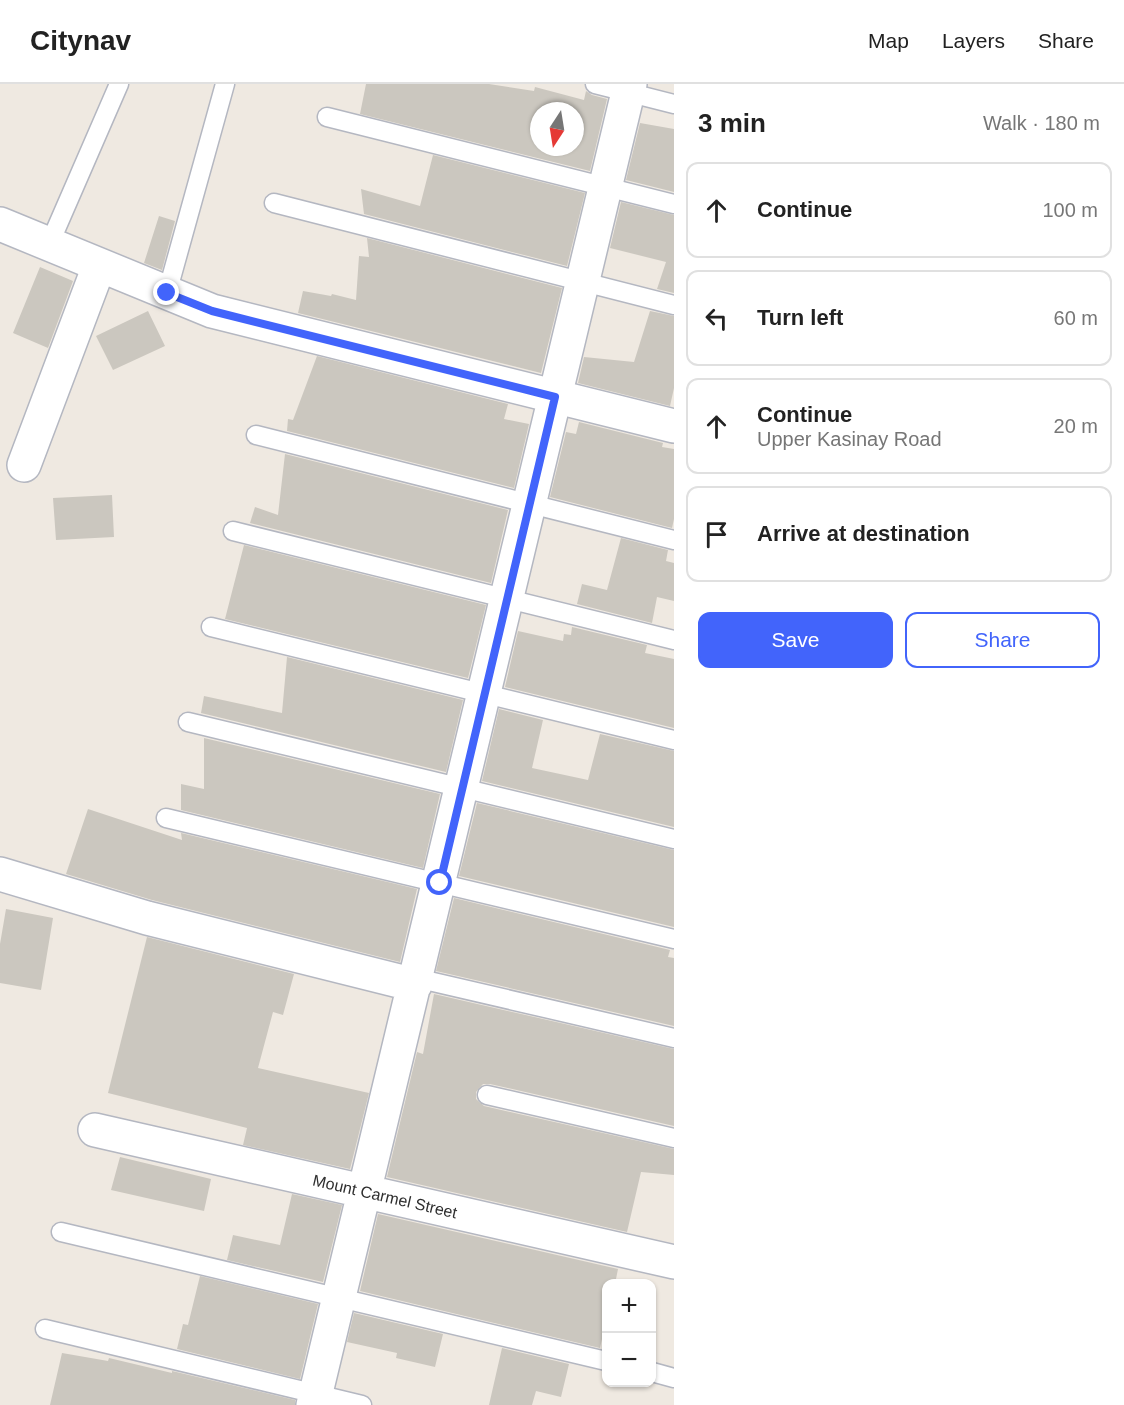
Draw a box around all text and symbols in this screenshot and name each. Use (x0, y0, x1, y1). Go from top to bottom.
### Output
text: Citynav (30, 25, 131, 56)
text: Map (868, 29, 909, 52)
text: Layers (942, 29, 1005, 52)
text: Share (1038, 29, 1094, 52)
north arrow (530, 102, 584, 156)
text: 3 min (698, 108, 766, 138)
text: Walk · 180 m (983, 112, 1100, 134)
icon: ahead (700, 194, 733, 227)
text: Continue (757, 197, 852, 222)
text: 100 m (1042, 199, 1098, 221)
route end (153, 279, 179, 305)
icon: left (700, 302, 733, 335)
text: Turn left (757, 305, 843, 330)
text: 60 m (1054, 307, 1098, 329)
text: Continue (757, 402, 852, 427)
icon: ahead (700, 410, 733, 443)
text: 20 m (1054, 415, 1098, 437)
text: Upper Kasinay Road (757, 428, 942, 450)
icon: arrive (700, 518, 733, 551)
text: Arrive at destination (757, 521, 970, 546)
button: Save (698, 612, 893, 668)
button: Share (905, 612, 1100, 668)
route start (426, 869, 452, 895)
street label: Mount Carmel Street (311, 1172, 459, 1221)
map controls (602, 1279, 656, 1387)
button: + (602, 1279, 656, 1333)
button: − (602, 1333, 656, 1387)

